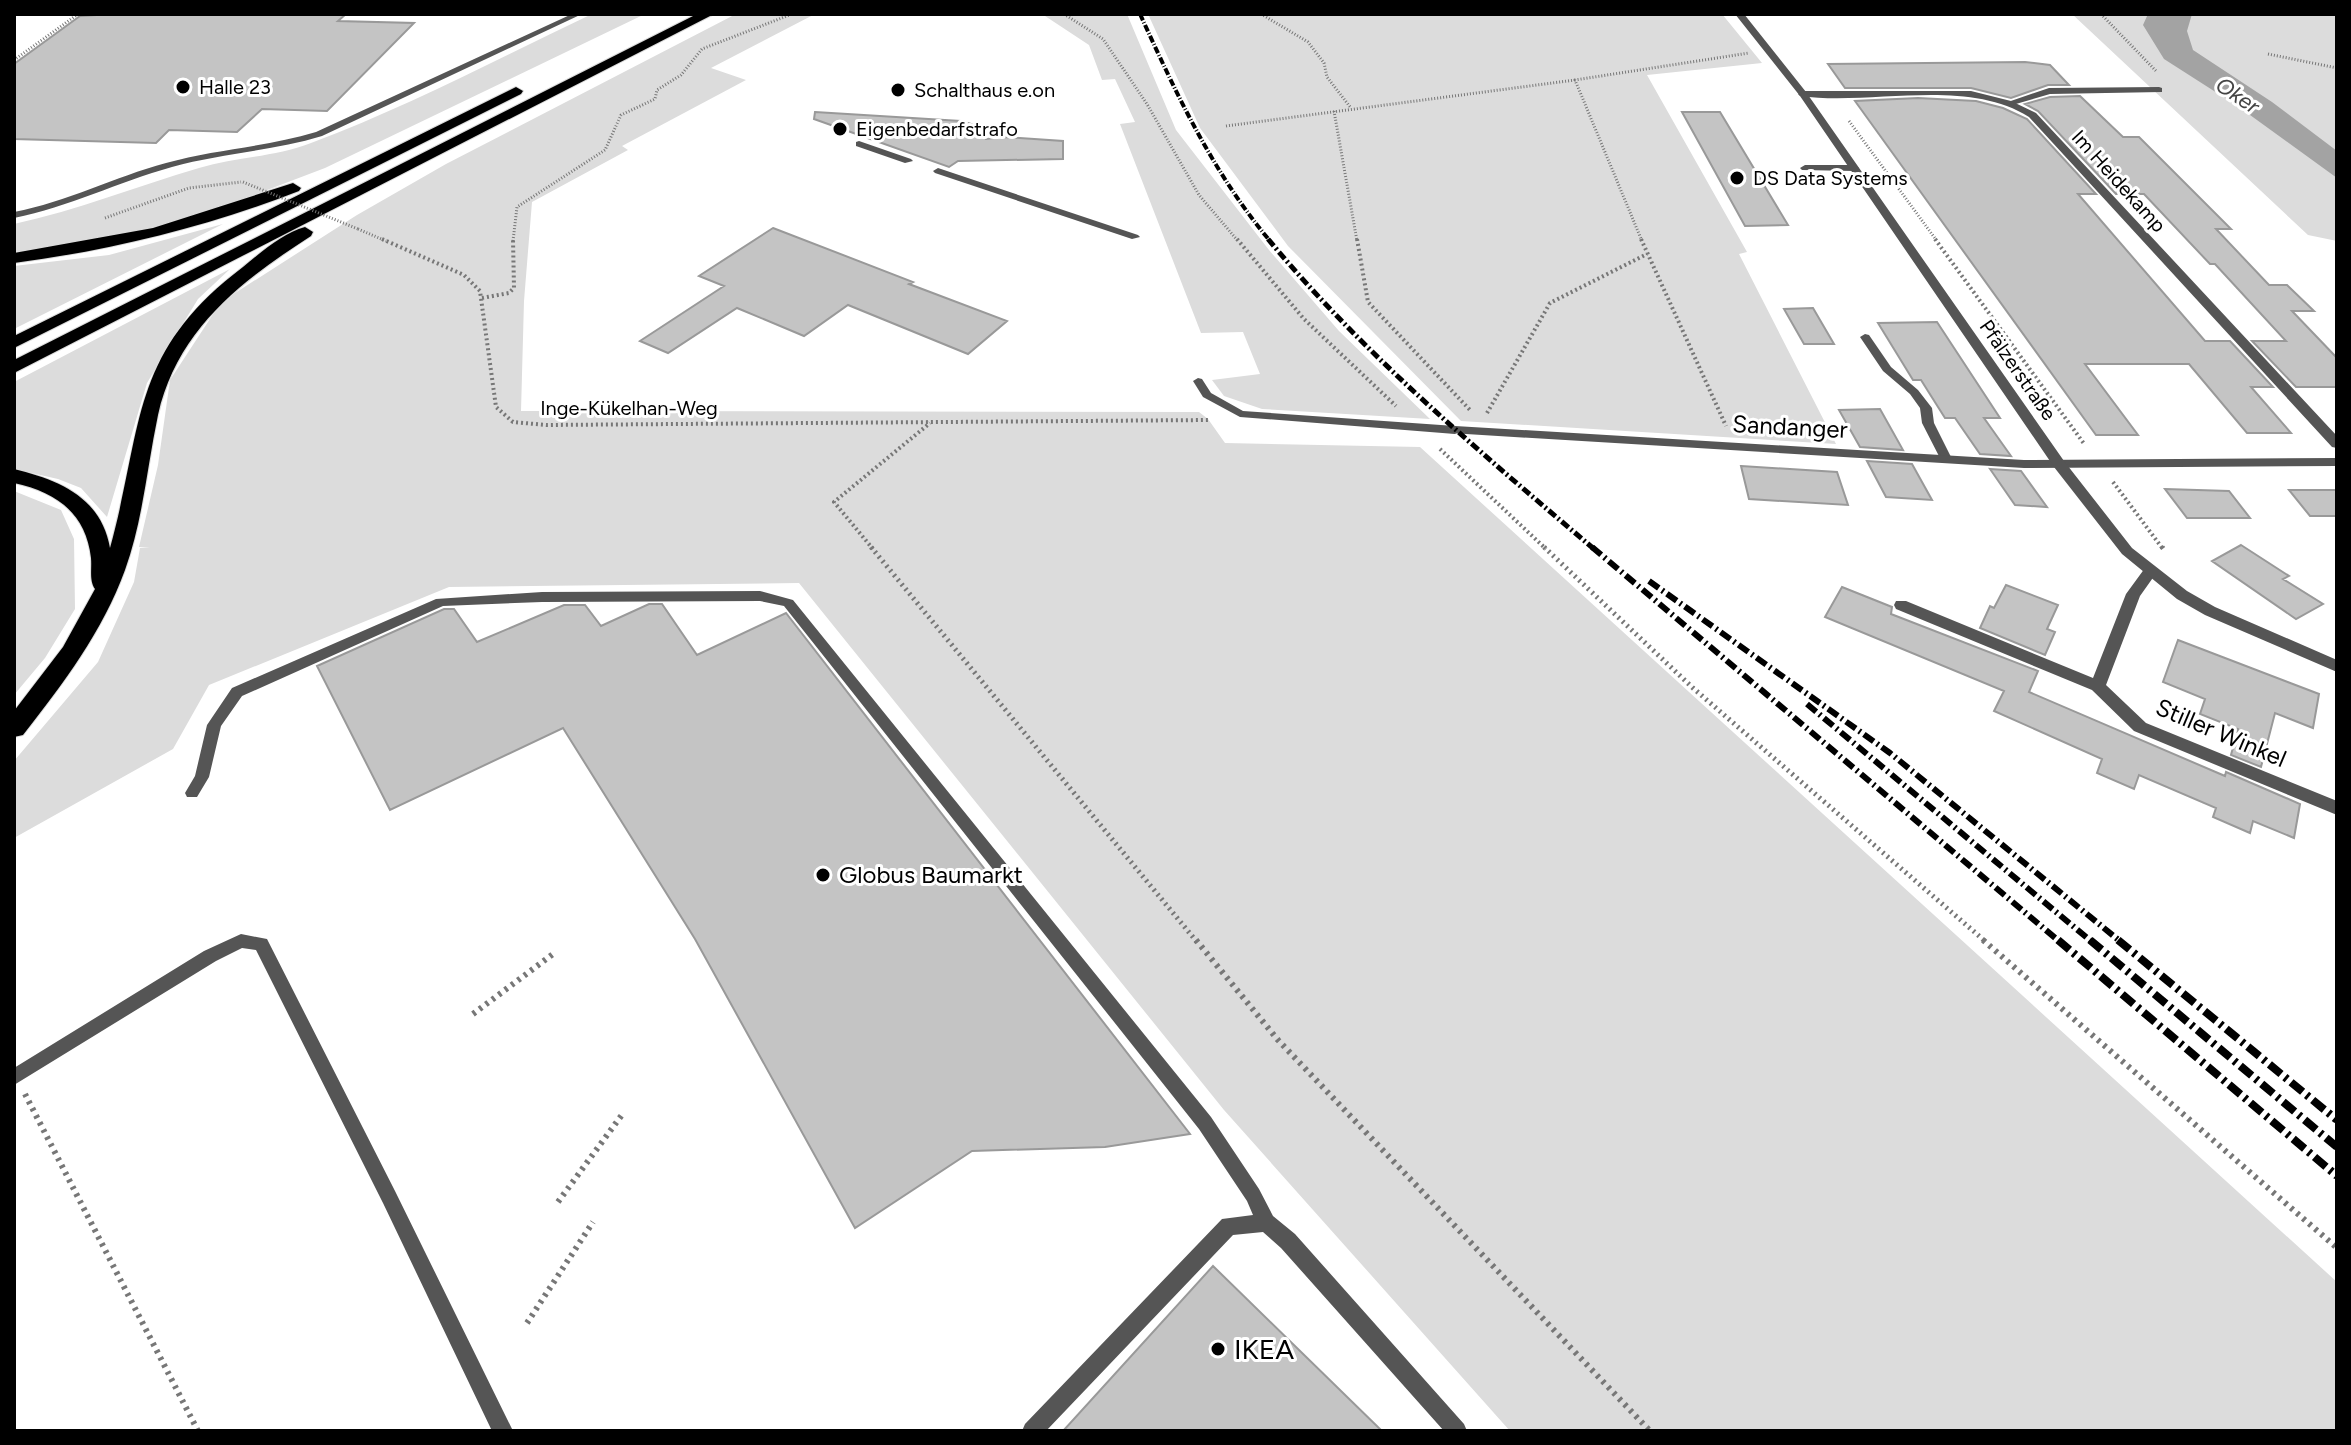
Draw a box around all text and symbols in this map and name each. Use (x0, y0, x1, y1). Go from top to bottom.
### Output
water label: Oker (2211, 71, 2266, 121)
place label: Halle 23 (199, 75, 271, 99)
marker: Halle 23 (174, 78, 192, 96)
place label: Schalthaus e.on (914, 78, 1055, 102)
marker: Schalthaus e.on (889, 81, 907, 99)
place label: Eigenbedarfstrafo (856, 117, 1018, 141)
marker: Eigenbedarfstrafo (831, 120, 849, 138)
street label: Im Heidekamp (2067, 125, 2171, 237)
place label: DS Data Systems (1753, 166, 1907, 190)
marker: DS Data Systems (1728, 169, 1746, 187)
street label: Pfälzerstraße (1975, 315, 2061, 425)
street label: Inge-Kükelhan-Weg (540, 396, 718, 420)
street label: Sandanger (1732, 409, 1848, 444)
street label: Stiller Winkel (2152, 692, 2291, 773)
place label: Globus Baumarkt (839, 860, 1023, 889)
marker: Globus Baumarkt (814, 866, 832, 884)
place label: IKEA (1234, 1332, 1294, 1366)
marker: IKEA (1209, 1340, 1227, 1358)

